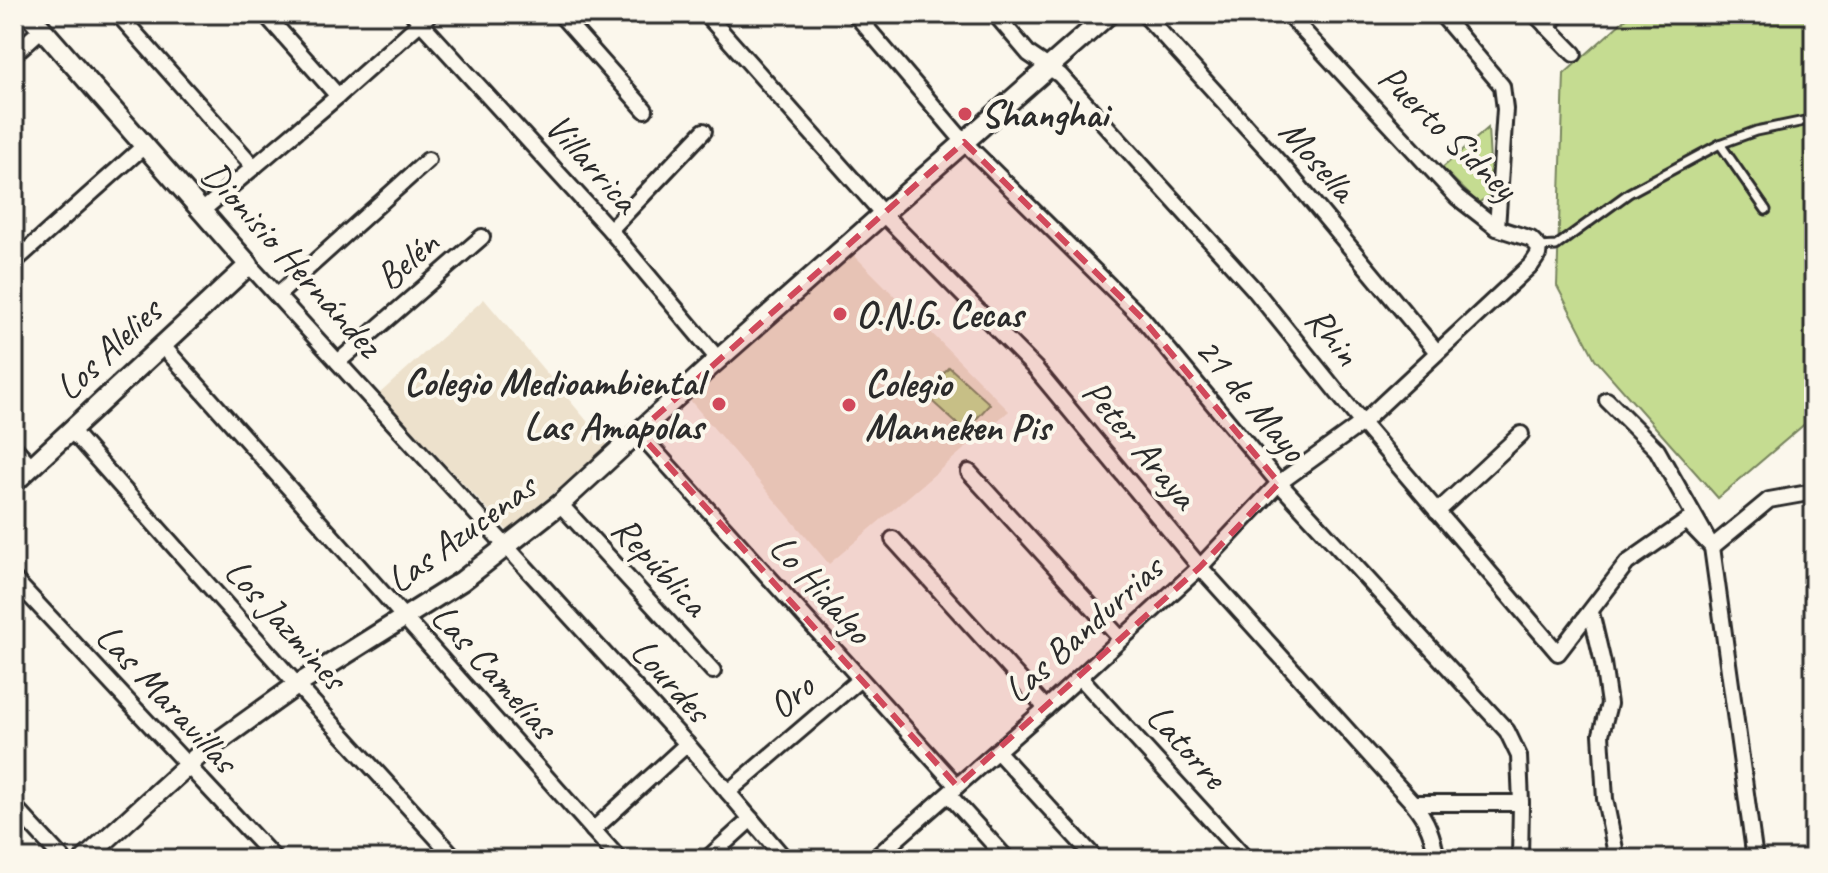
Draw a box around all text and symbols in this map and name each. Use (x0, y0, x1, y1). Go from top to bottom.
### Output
street label: Puerto Sidney (1369, 54, 1530, 212)
place label: Shanghai (981, 91, 1112, 138)
street label: Villarrica (535, 103, 651, 224)
marker: Shanghai (956, 105, 974, 123)
street label: Mosella (1269, 109, 1369, 214)
street label: Dionisio Hernández (192, 151, 394, 368)
street label: Belén (366, 219, 450, 300)
street label: Los Alelies (45, 285, 174, 410)
place label: O.N.G. Cecas (856, 291, 1026, 338)
street label: Rhin (1295, 297, 1371, 376)
marker: O.N.G. Cecas (831, 305, 849, 323)
street label: 21 de Mayo (1185, 327, 1318, 472)
place label: Colegio Medioambiental Las Amapolas (404, 359, 710, 450)
place label: Colegio Manneken Pis (865, 360, 1053, 451)
street label: Peter Araya (1072, 370, 1209, 520)
marker: Colegio Medioambiental Las Amapolas (710, 395, 728, 413)
marker: Colegio Manneken Pis (840, 396, 858, 414)
street label: Las Azucenas (377, 461, 547, 603)
street label: República (602, 506, 720, 628)
street label: Lo Hidalgo (760, 525, 884, 655)
street label: Las Bandurrias (994, 543, 1175, 713)
street label: Los Jazmines (215, 548, 359, 702)
street label: Las Camelias (421, 594, 570, 751)
street label: Las Maravillas (86, 613, 250, 785)
street label: Lourdes (621, 628, 723, 734)
street label: Oro (758, 662, 826, 729)
street label: Latorre (1137, 694, 1239, 800)

